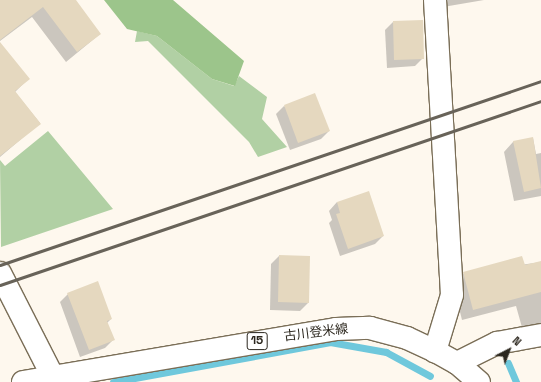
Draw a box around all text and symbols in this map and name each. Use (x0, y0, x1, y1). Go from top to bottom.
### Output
street label: 古川登米線 (283, 321, 349, 345)
north arrow (489, 330, 529, 370)
road number: 15 (246, 331, 268, 351)
text: N (510, 333, 524, 349)

